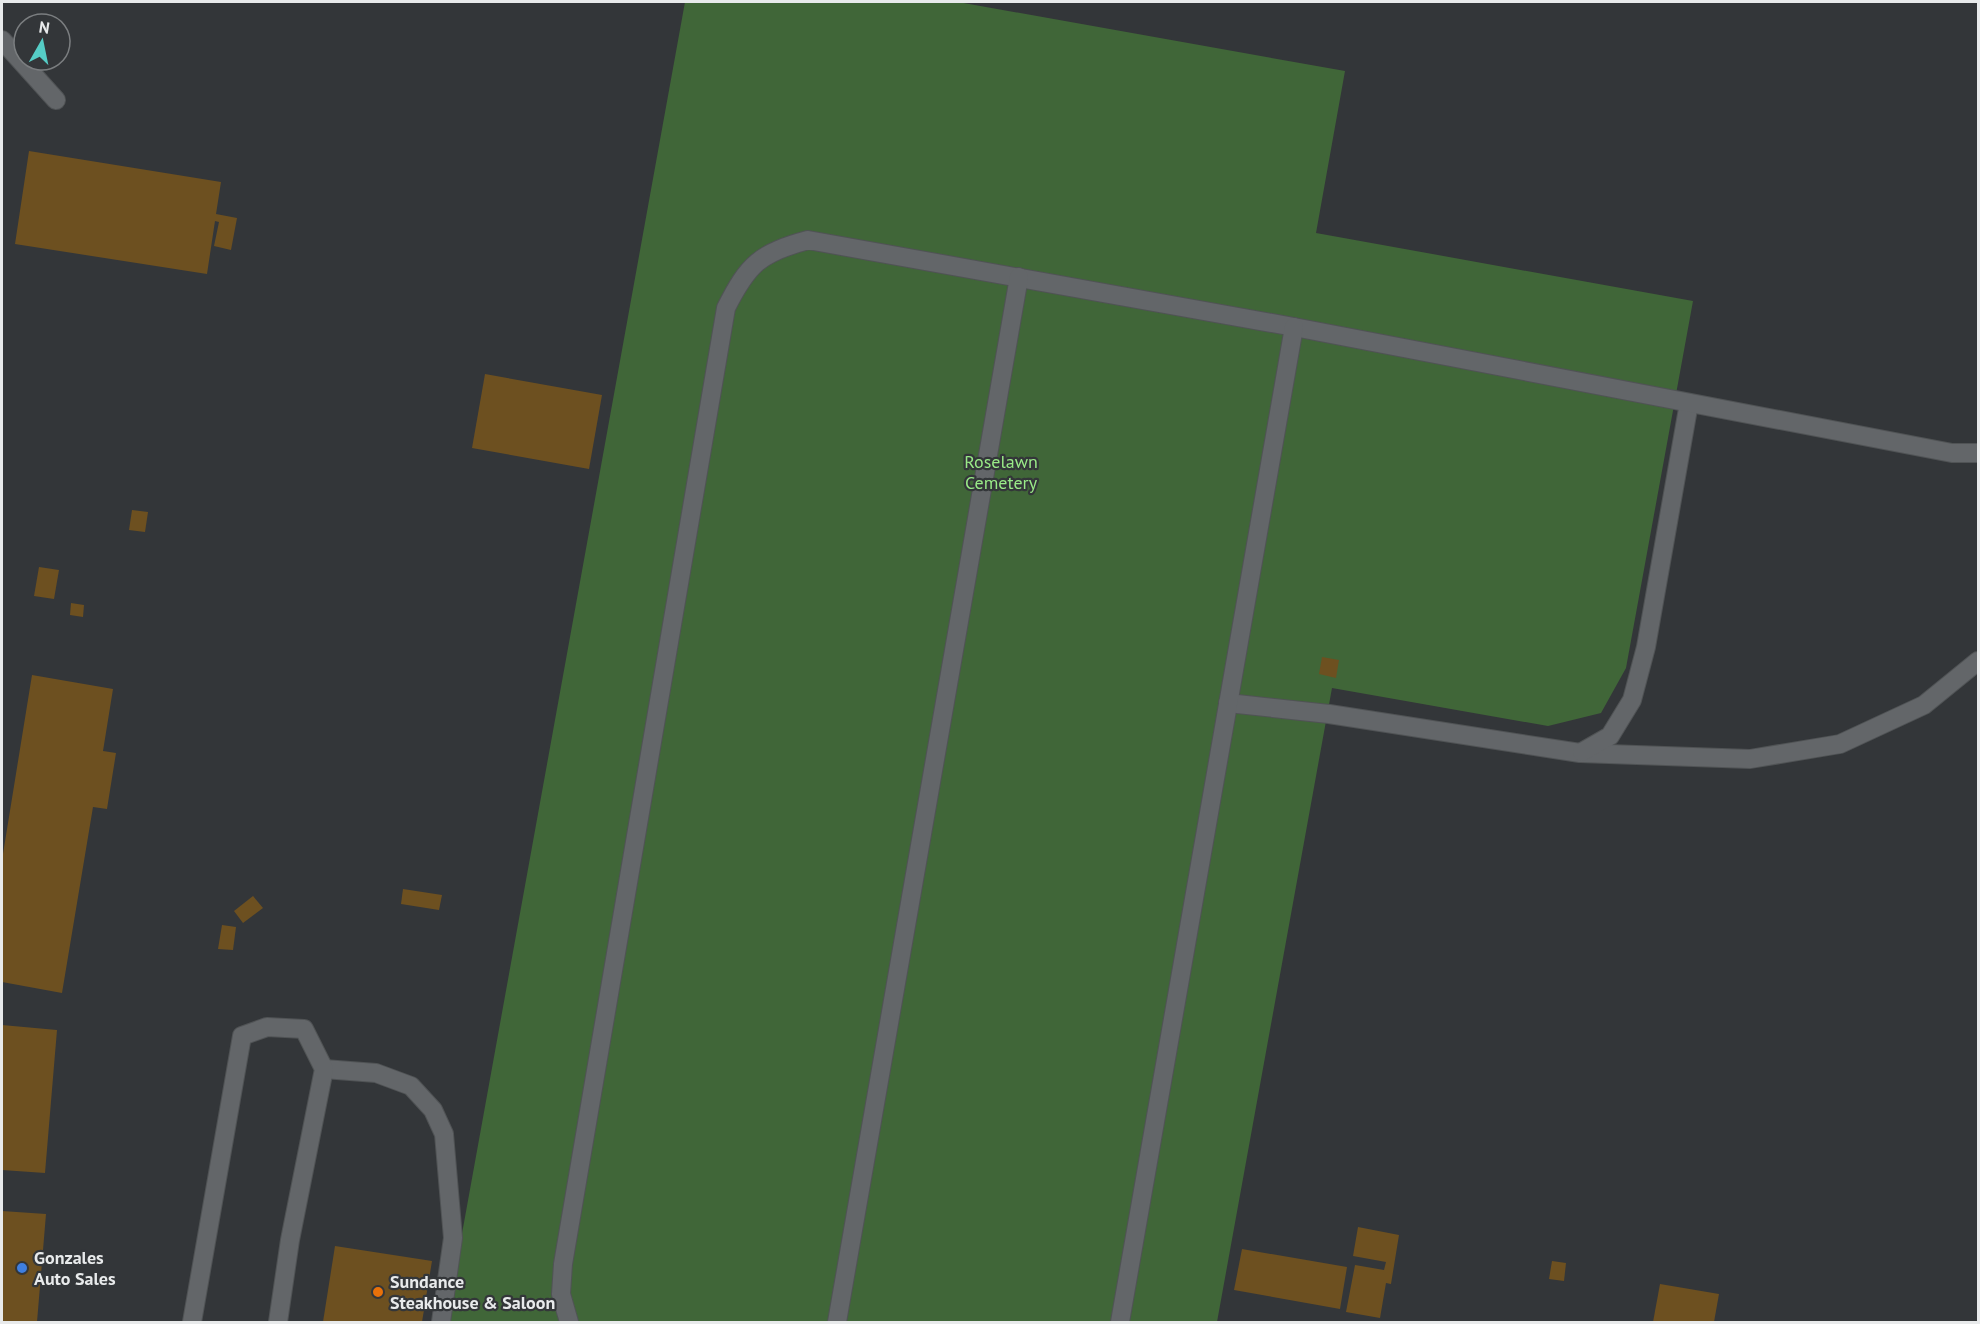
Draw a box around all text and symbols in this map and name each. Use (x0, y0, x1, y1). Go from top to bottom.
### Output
north arrow (12, 12, 72, 72)
text: N (38, 16, 51, 38)
park label: Roselawn Cemetery (964, 450, 1038, 494)
place label: Gonzales Auto Sales (34, 1246, 116, 1290)
marker: Gonzales Auto Sales (15, 1261, 29, 1275)
place label: Sundance Steakhouse & Saloon (390, 1270, 555, 1314)
marker: Sundance Steakhouse & Saloon (371, 1285, 385, 1299)

